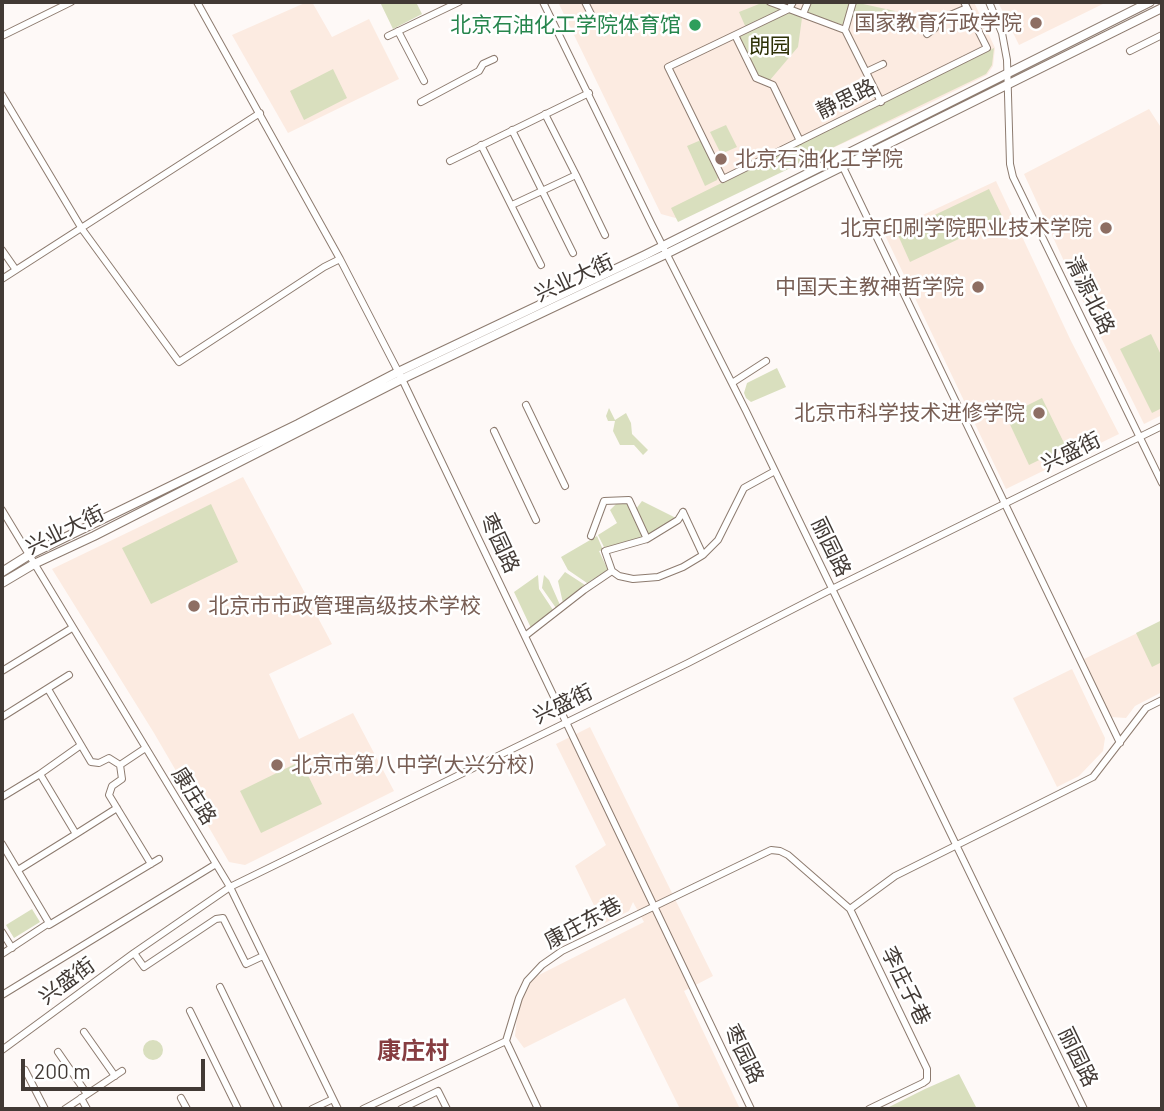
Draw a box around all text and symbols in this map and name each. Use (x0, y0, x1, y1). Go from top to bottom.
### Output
place label: 国家教育行政学院 (854, 10, 1022, 36)
place label: 北京石油化工学院体育馆 (450, 12, 681, 38)
marker: 国家教育行政学院 (1028, 15, 1044, 31)
marker: 北京石油化工学院体育馆 (687, 17, 703, 33)
park label: 朗园 (749, 33, 791, 59)
street label: 静思路 (812, 74, 880, 124)
place label: 北京石油化工学院 (735, 146, 903, 172)
marker: 北京石油化工学院 (713, 151, 729, 167)
place label: 北京印刷学院职业技术学院 (840, 215, 1092, 241)
marker: 北京印刷学院职业技术学院 (1098, 220, 1114, 236)
street label: 兴业大街 (531, 249, 617, 307)
street label: 清源北路 (1060, 252, 1120, 338)
place label: 中国天主教神哲学院 (775, 274, 964, 300)
marker: 中国天主教神哲学院 (970, 279, 986, 295)
place label: 北京市科学技术进修学院 (794, 400, 1025, 426)
marker: 北京市科学技术进修学院 (1031, 405, 1047, 421)
street label: 兴盛街 (1037, 427, 1105, 477)
street label: 兴业大街 (22, 500, 108, 560)
street label: 枣园路 (475, 509, 525, 577)
street label: 丽园路 (806, 513, 856, 581)
place label: 北京市市政管理高级技术学校 (208, 593, 481, 619)
marker: 北京市市政管理高级技术学校 (186, 598, 202, 614)
street label: 兴盛街 (529, 679, 597, 729)
place label: 北京市第八中学(大兴分校) (291, 752, 533, 778)
marker: 北京市第八中学(大兴分校) (269, 757, 285, 773)
street label: 康庄路 (167, 763, 221, 829)
street label: 康庄东巷 (540, 892, 626, 954)
street label: 李庄子巷 (876, 943, 936, 1029)
street label: 兴盛街 (34, 952, 100, 1010)
street label: 枣园路 (719, 1020, 769, 1088)
street label: 丽园路 (1053, 1023, 1103, 1091)
district label: 康庄村 (377, 1037, 449, 1065)
scale bar (24, 1044, 208, 1088)
text: 200 m (34, 1058, 91, 1083)

